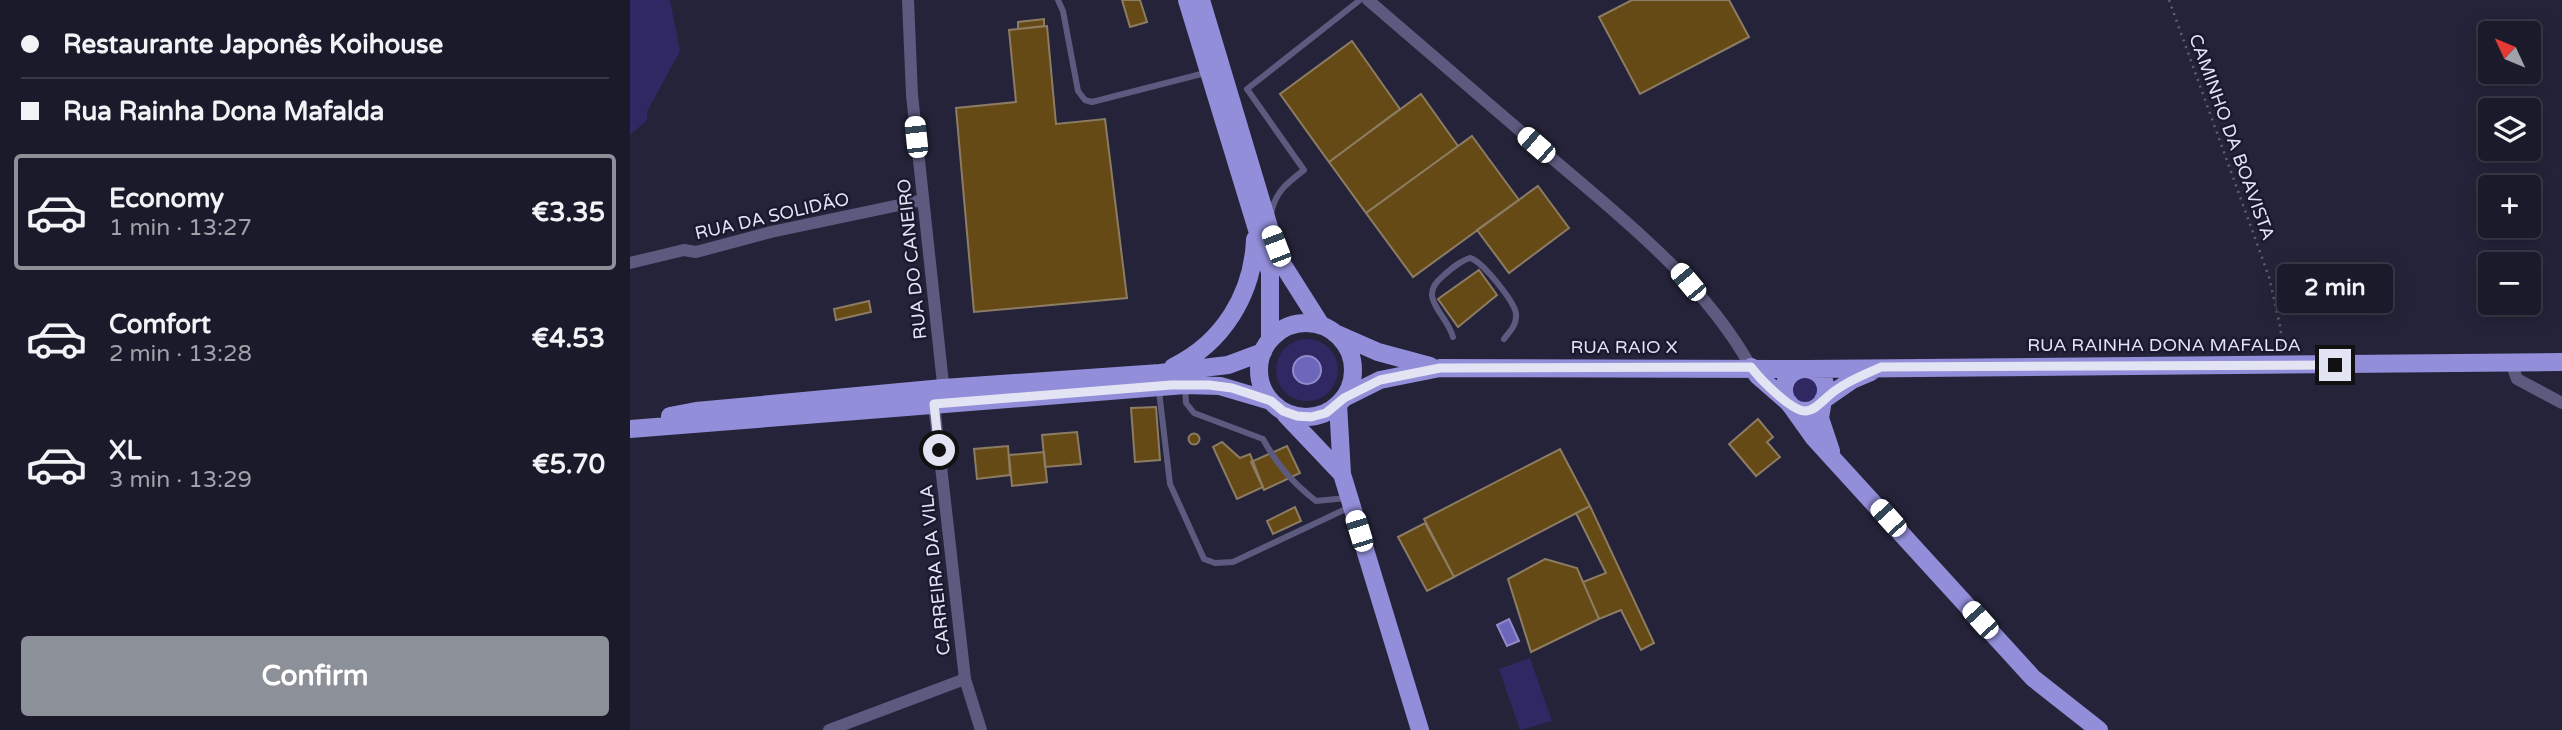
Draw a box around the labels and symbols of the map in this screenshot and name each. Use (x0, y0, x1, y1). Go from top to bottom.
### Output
north arrow (2478, 21, 2541, 84)
street label: CAMINHO DA BOAVISTA (2184, 31, 2280, 243)
car (904, 115, 929, 159)
car (1514, 123, 1559, 167)
street label: RUA DO CANEIRO (893, 178, 931, 340)
street label: RUA DA SOLIDÃO (693, 188, 851, 244)
car (1259, 223, 1294, 269)
car (1667, 259, 1710, 305)
callout: 2 min (2277, 264, 2393, 312)
street label: RUA RAINHA DONA MAFALDA (2027, 334, 2301, 356)
street label: RUA RAIO X (1571, 336, 1677, 358)
route end (2319, 349, 2351, 381)
route start (923, 434, 955, 466)
street label: CARREIRA DA VILA (915, 484, 955, 656)
car (1867, 495, 1910, 541)
car (1343, 508, 1376, 554)
car (1959, 597, 2002, 643)

